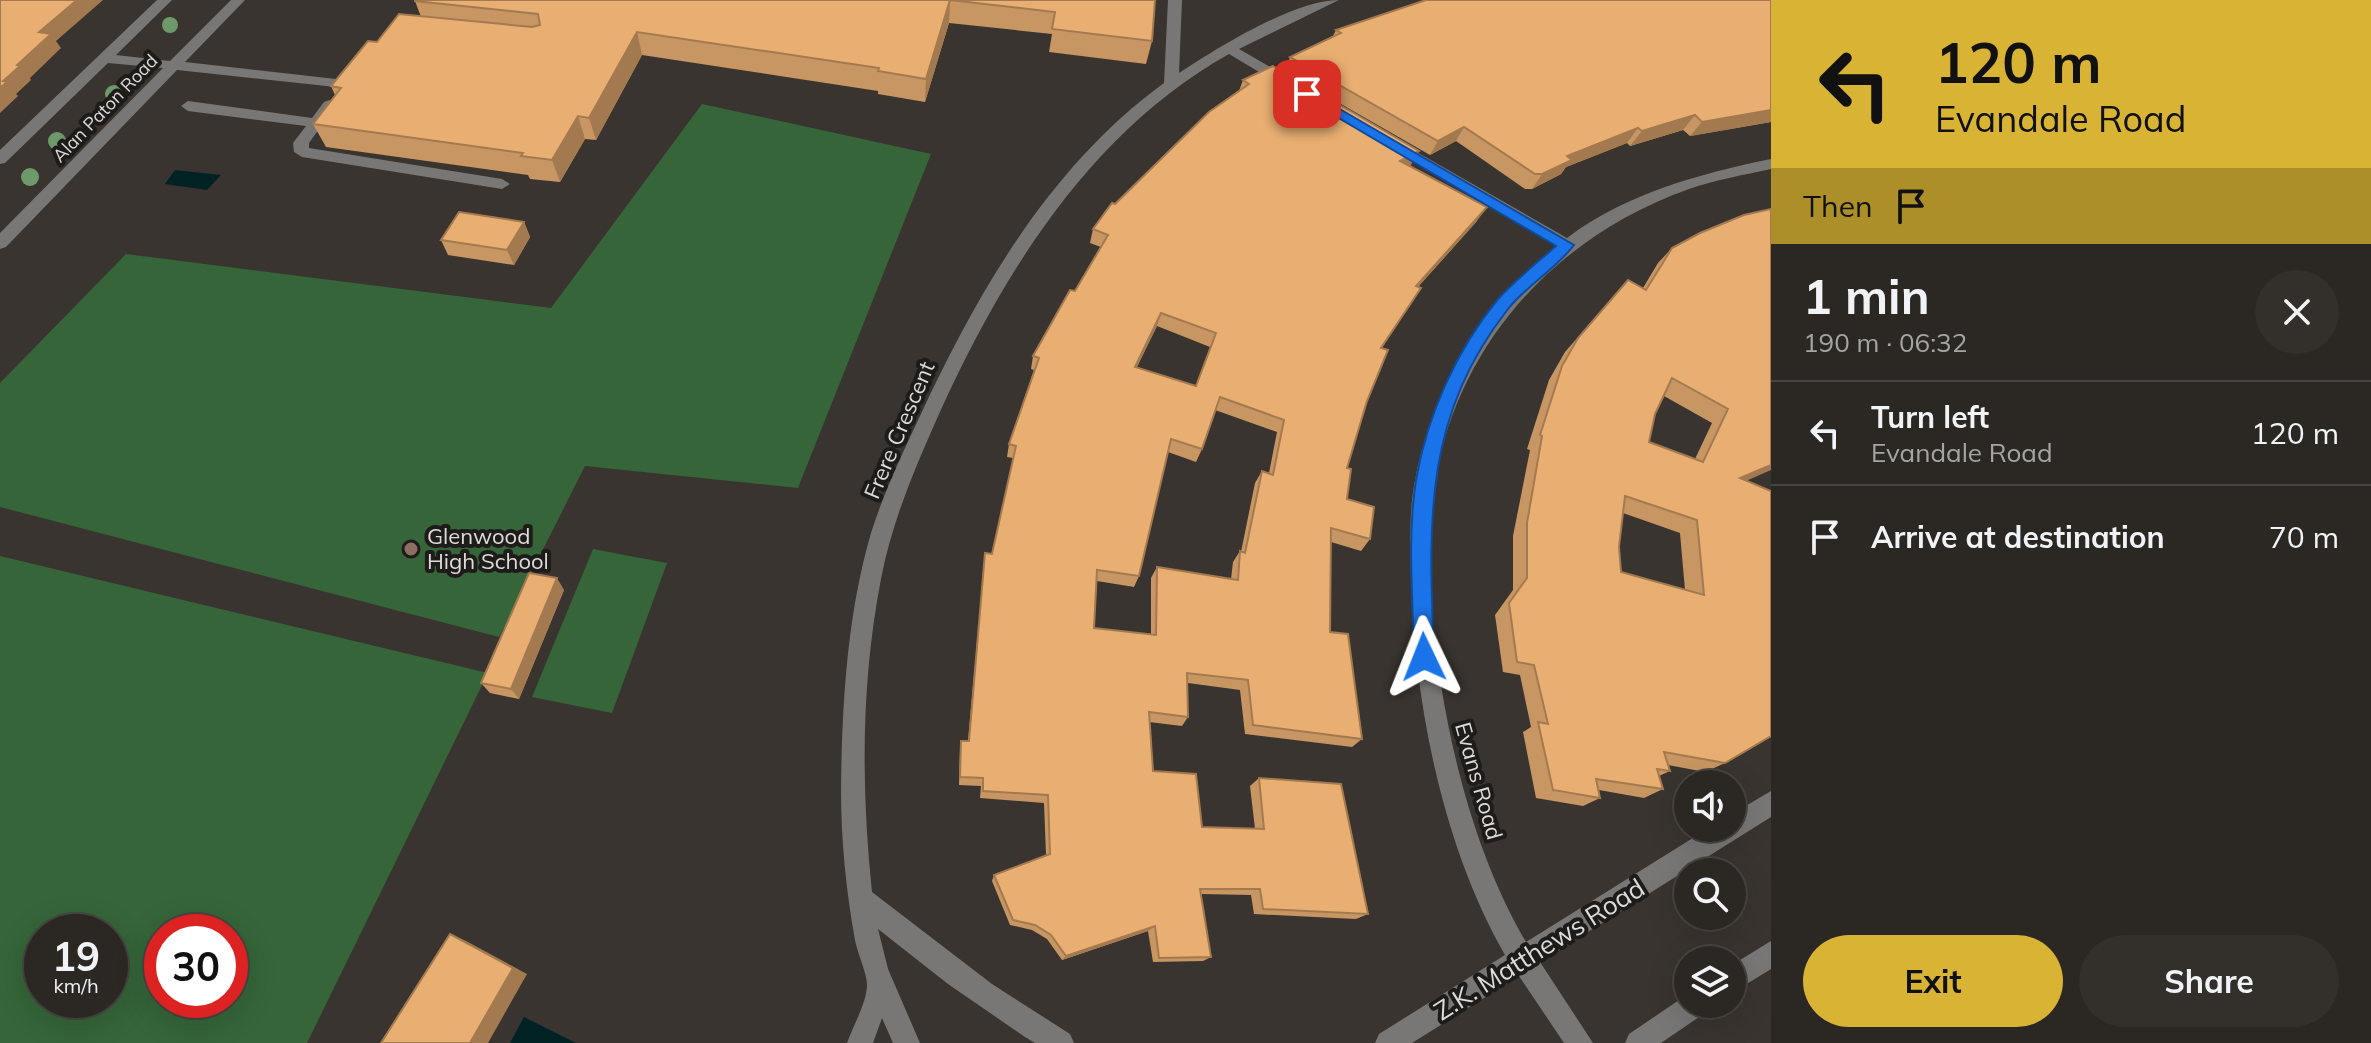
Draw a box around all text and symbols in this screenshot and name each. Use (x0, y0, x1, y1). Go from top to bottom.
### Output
text: 120 m (1935, 27, 2102, 97)
icon: left (1803, 32, 1907, 136)
street label: Alan Paton Road (48, 49, 162, 167)
pin (1273, 60, 1341, 128)
icon: arrive (1285, 72, 1329, 116)
text: Evandale Road (1935, 96, 2186, 141)
icon: arrive (1889, 184, 1933, 228)
text: Then (1803, 187, 1873, 225)
text: 1 min (1803, 266, 1930, 326)
button: close (2255, 270, 2339, 354)
text: 190 m · 06:32 (1803, 326, 1967, 359)
street label: Frere Crescent (857, 357, 941, 503)
text: Turn left (1871, 398, 1989, 436)
icon: left (1803, 411, 1847, 455)
text: 120 m (2251, 414, 2339, 452)
text: Evandale Road (1871, 436, 2053, 469)
icon: arrive (1803, 515, 1847, 559)
text: Arrive at destination (1871, 518, 2165, 556)
text: 70 m (2269, 518, 2339, 556)
place label: Glenwood High School (427, 522, 549, 575)
marker: Glenwood High School (402, 540, 420, 558)
position arrow (1382, 615, 1466, 699)
street label: Evans Road (1449, 719, 1509, 843)
map controls (1674, 770, 1746, 1018)
button: sound (1674, 770, 1746, 842)
button: search (1674, 858, 1746, 930)
street label: Z.K. Matthews Road (1428, 871, 1650, 1027)
speed limit sign: 30 (144, 914, 248, 1018)
text: 19 (52, 931, 100, 981)
button: Exit (1803, 935, 2063, 1027)
button: Share (2079, 935, 2339, 1027)
button: layers (1674, 946, 1746, 1018)
text: km/h (53, 973, 99, 998)

